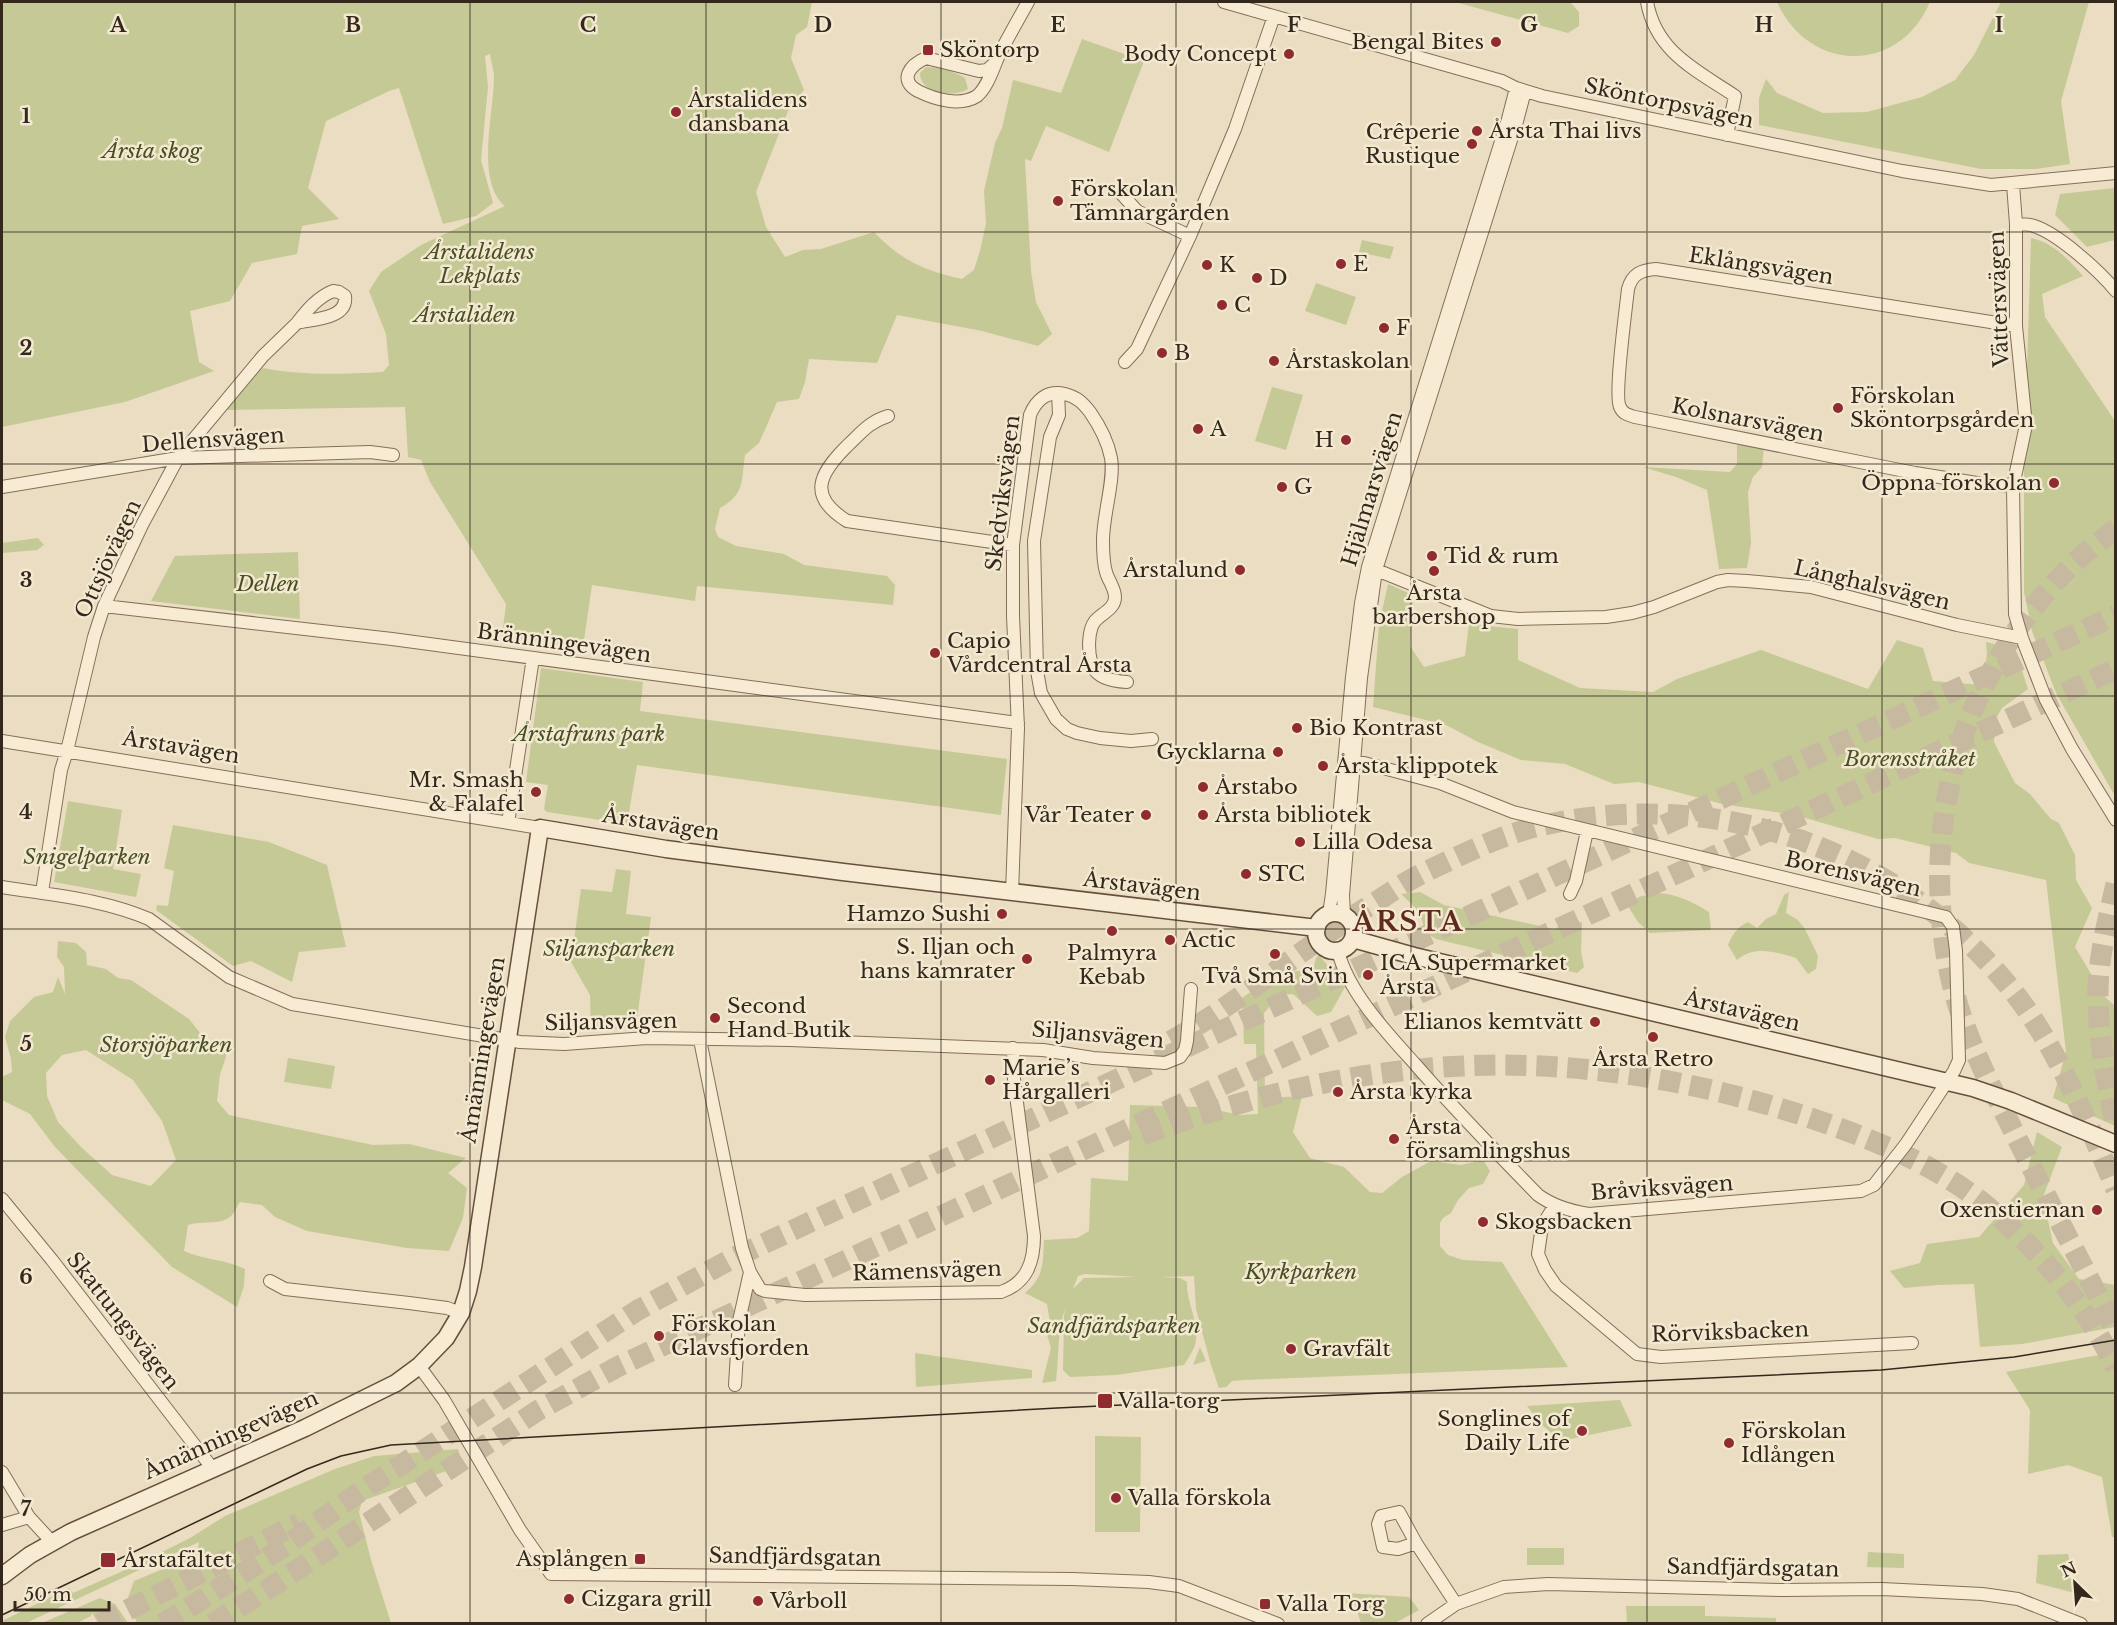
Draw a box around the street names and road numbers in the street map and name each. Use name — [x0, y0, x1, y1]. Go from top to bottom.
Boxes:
street label: Sköntorpsvägen — [1582, 72, 1756, 134]
street label: Vättersvägen — [1984, 230, 2014, 369]
street label: Eklångsvägen — [1687, 242, 1835, 290]
street label: Kolsnarsvägen — [1670, 392, 1826, 448]
street label: Hjälmarsvägen — [1336, 408, 1408, 570]
street label: Skedviksvägen — [981, 413, 1025, 573]
street label: Dellensvägen — [141, 422, 285, 458]
street label: Ottsjövägen — [69, 495, 147, 623]
street label: Långhalsvägen — [1791, 554, 1953, 616]
street label: Bränningevägen — [475, 618, 653, 668]
street label: Årstavägen — [120, 725, 241, 769]
street label: Årstavägen — [600, 802, 721, 846]
street label: Borensvägen — [1783, 846, 1923, 902]
street label: Årstavägen — [1081, 866, 1202, 906]
street label: Åmänningevägen — [455, 955, 511, 1146]
street label: Årstavägen — [1681, 985, 1802, 1037]
street label: Siljansvägen — [545, 1008, 677, 1036]
street label: Siljansvägen — [1031, 1016, 1165, 1054]
street label: Bråviksvägen — [1590, 1170, 1734, 1206]
street label: Skattungsvägen — [61, 1247, 185, 1395]
street label: Rämensvägen — [852, 1255, 1002, 1287]
street label: Rörviksbacken — [1651, 1316, 1809, 1348]
street label: Åmänningevägen — [139, 1385, 322, 1486]
street label: Sandfjärdsgatan — [708, 1542, 882, 1572]
street label: Sandfjärdsgatan — [1666, 1553, 1840, 1583]

